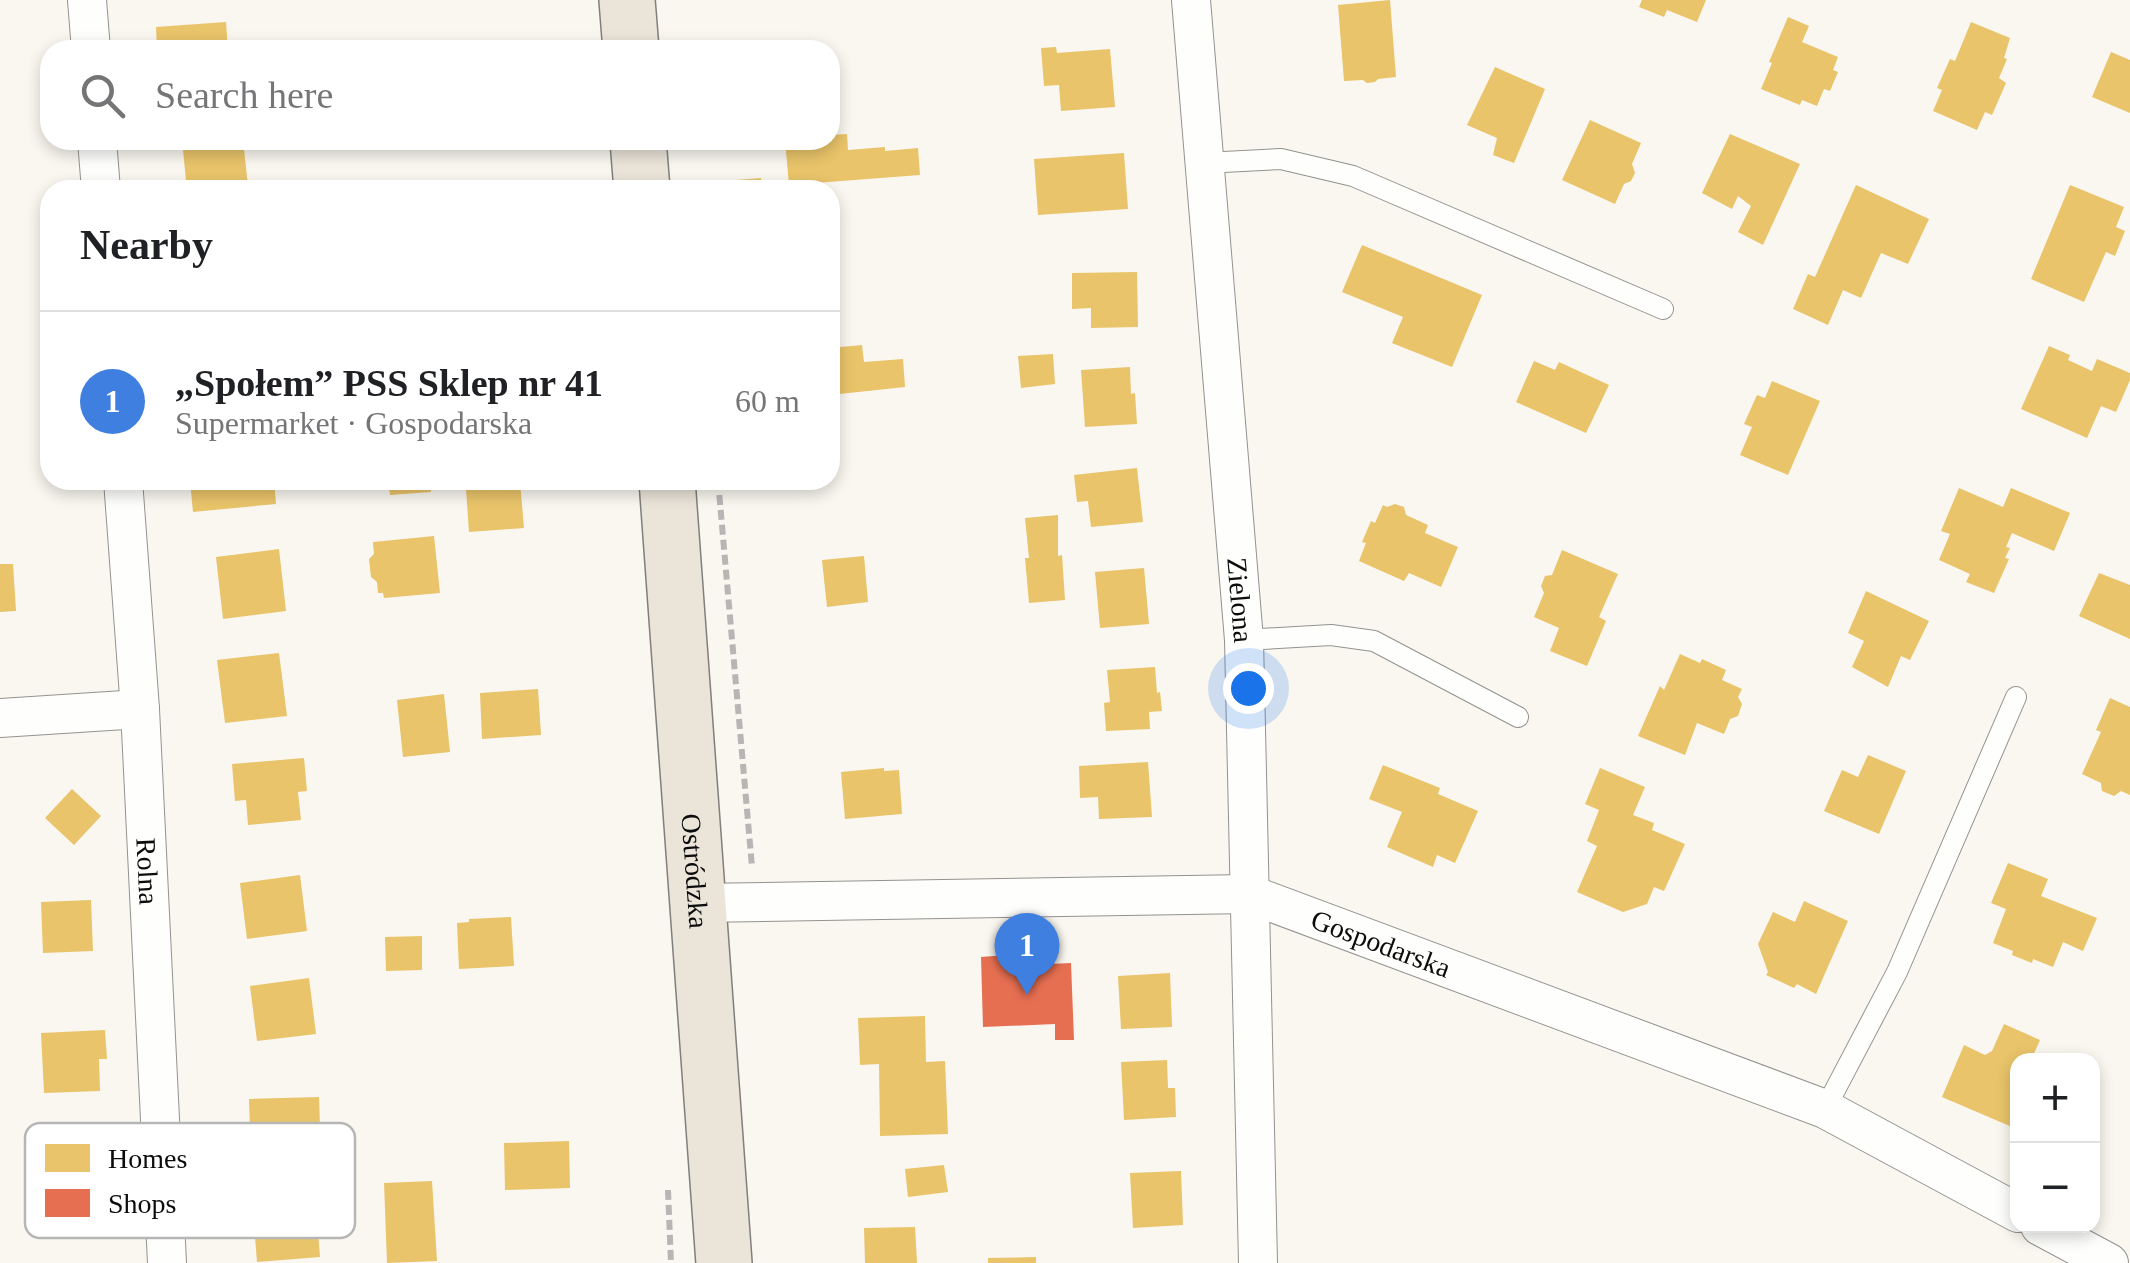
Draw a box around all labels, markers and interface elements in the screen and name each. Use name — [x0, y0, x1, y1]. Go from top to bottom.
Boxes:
search box — [40, 40, 840, 150]
icon: search — [75, 68, 130, 123]
text: Search here — [155, 74, 333, 116]
text: Nearby — [80, 222, 213, 268]
text: „Społem” PSS Sklep nr 41 — [175, 362, 603, 404]
text: 1 — [105, 383, 121, 419]
text: 60 m — [735, 383, 800, 419]
text: Supermarket · Gospodarska — [175, 405, 532, 441]
street label: Zielona — [1222, 556, 1260, 644]
your location — [1223, 663, 1274, 714]
street label: Ostródzka — [676, 812, 715, 930]
street label: Rolna — [131, 837, 165, 906]
street label: Gospodarska — [1307, 903, 1455, 984]
pin: 1 — [994, 912, 1060, 995]
map controls — [2010, 1053, 2100, 1233]
button: + — [2010, 1053, 2100, 1143]
legend — [25, 1123, 355, 1238]
text: Homes — [108, 1143, 187, 1174]
button: − — [2010, 1143, 2100, 1233]
text: Shops — [108, 1188, 176, 1219]

